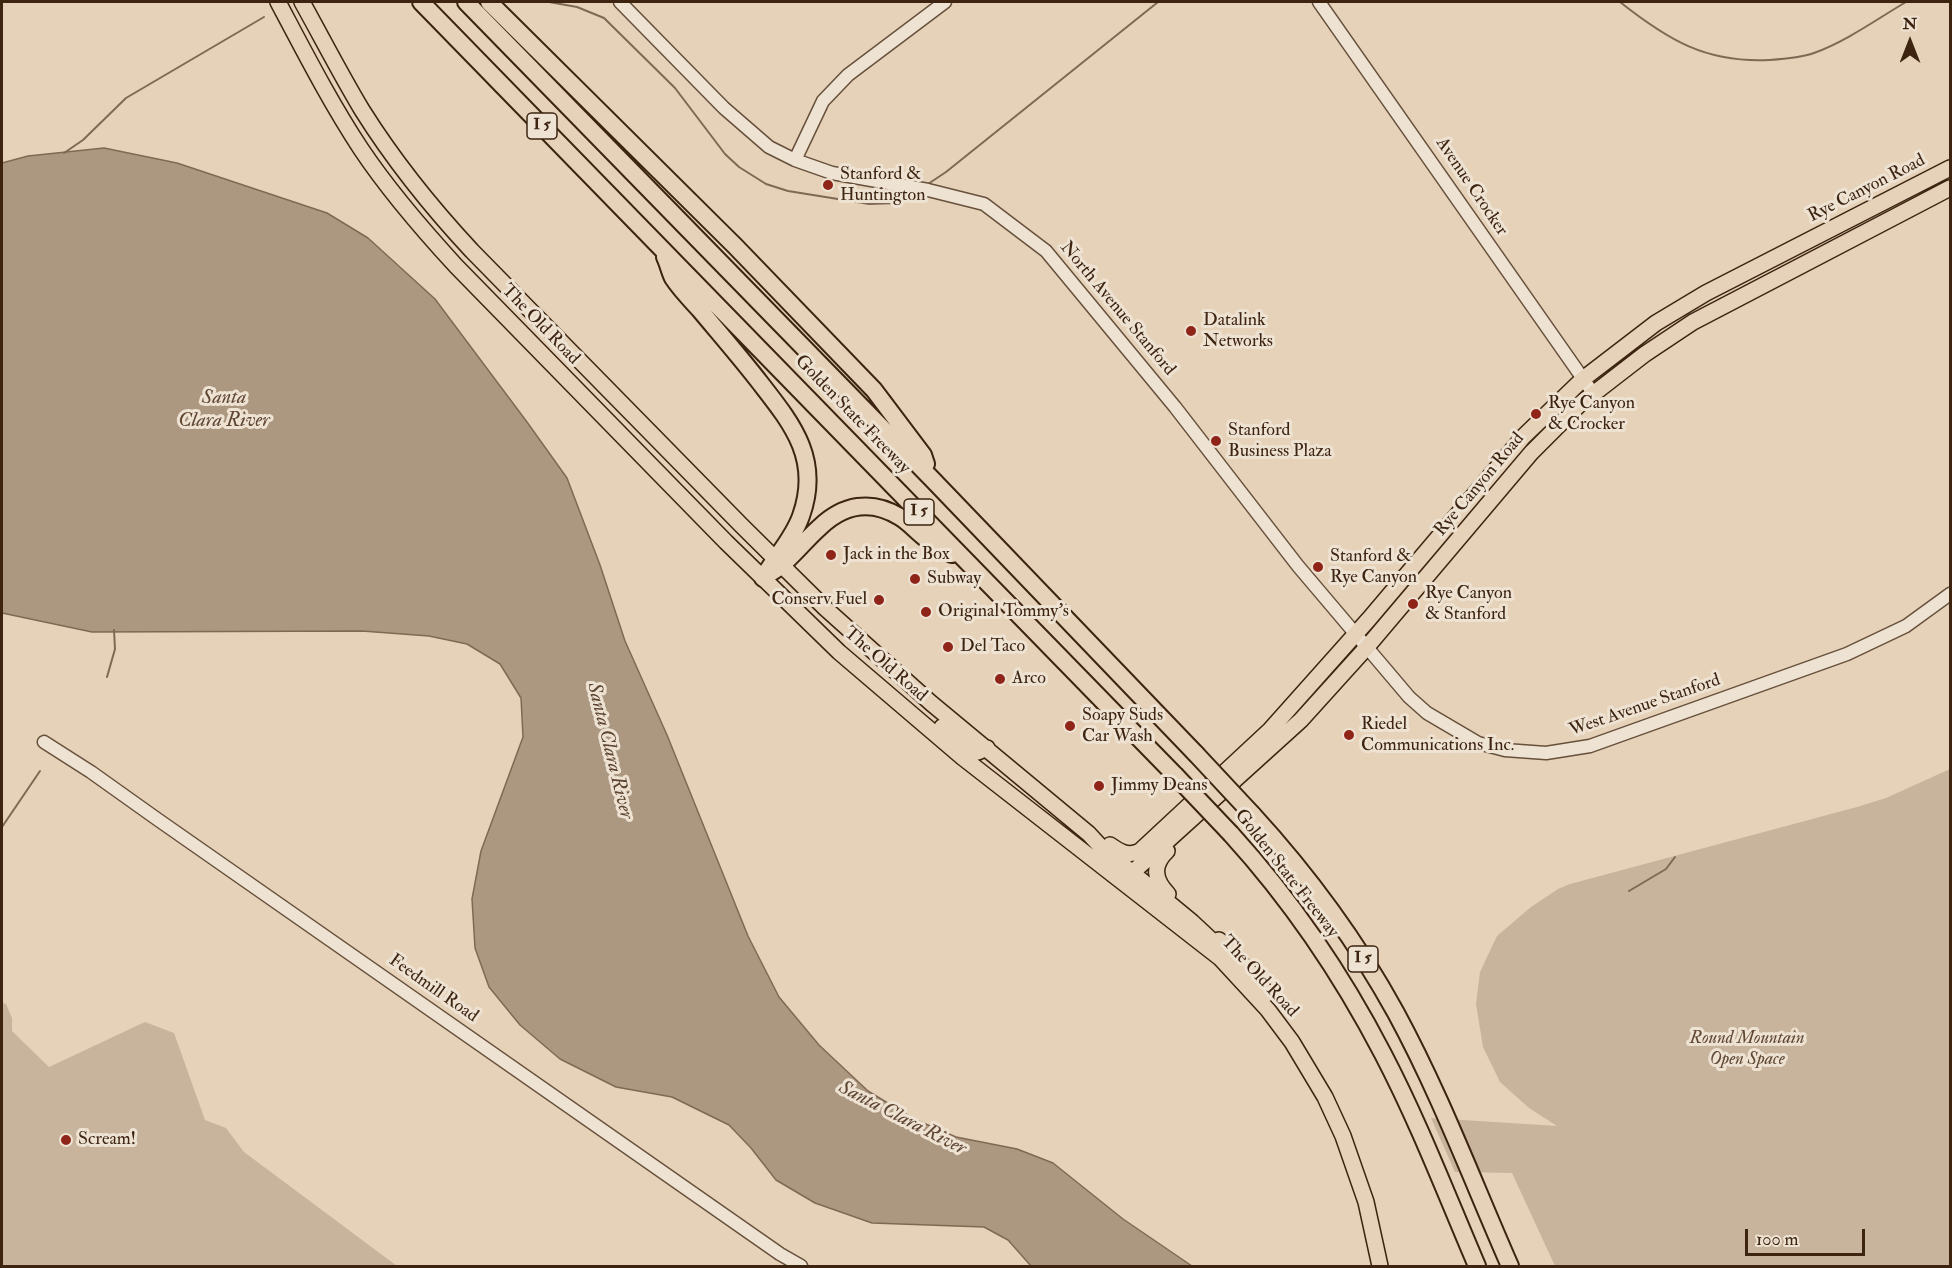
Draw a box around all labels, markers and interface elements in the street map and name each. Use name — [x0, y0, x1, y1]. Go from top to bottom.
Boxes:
north arrow — [1880, 12, 1940, 72]
text: N — [1903, 14, 1917, 34]
road number: I 5 — [527, 113, 557, 139]
street label: Avenue Crocker — [1430, 134, 1512, 240]
street label: Rye Canyon Road — [1805, 150, 1929, 228]
place label: Stanford & Huntington — [840, 164, 926, 207]
marker: Stanford & Huntington — [821, 178, 835, 192]
street label: North Avenue Stanford — [1055, 238, 1179, 380]
street label: The Old Road — [496, 280, 584, 370]
place label: Datalink Networks — [1203, 310, 1273, 352]
marker: Datalink Networks — [1184, 324, 1198, 338]
street label: Golden State Freeway — [790, 351, 914, 479]
water label: Santa Clara River — [178, 387, 270, 434]
place label: Rye Canyon & Crocker — [1548, 393, 1635, 436]
marker: Rye Canyon & Crocker — [1529, 407, 1543, 421]
place label: Stanford Business Plaza — [1228, 420, 1332, 462]
street label: Rye Canyon Road — [1430, 429, 1530, 541]
marker: Stanford Business Plaza — [1209, 434, 1223, 448]
road number: I 5 — [904, 499, 934, 525]
place label: Jack in the Box — [843, 544, 950, 566]
place label: Stanford & Rye Canyon — [1330, 546, 1417, 588]
marker: Jack in the Box — [824, 548, 838, 562]
marker: Stanford & Rye Canyon — [1311, 560, 1325, 574]
place label: Subway — [927, 568, 981, 590]
marker: Subway — [908, 572, 922, 586]
place label: Rye Canyon & Stanford — [1425, 583, 1512, 626]
place label: Conserv Fuel — [771, 589, 867, 611]
marker: Conserv Fuel — [872, 593, 886, 607]
marker: Rye Canyon & Stanford — [1406, 597, 1420, 611]
place label: Original Tommy's — [938, 601, 1069, 623]
marker: Original Tommy's — [919, 605, 933, 619]
street label: The Old Road — [839, 623, 931, 707]
place label: Del Taco — [960, 636, 1025, 658]
marker: Del Taco — [941, 640, 955, 654]
place label: Arco — [1012, 668, 1046, 690]
street label: West Avenue Stanford — [1567, 670, 1723, 742]
marker: Arco — [993, 672, 1007, 686]
water label: Santa Clara River — [580, 680, 638, 822]
place label: Soapy Suds Car Wash — [1082, 705, 1163, 748]
place label: Riedel Communications Inc. — [1361, 714, 1514, 756]
marker: Soapy Suds Car Wash — [1063, 719, 1077, 733]
marker: Riedel Communications Inc. — [1342, 728, 1356, 742]
place label: Jimmy Deans — [1111, 775, 1207, 797]
marker: Jimmy Deans — [1092, 779, 1106, 793]
street label: Golden State Freeway — [1229, 806, 1343, 942]
street label: The Old Road — [1216, 932, 1302, 1022]
road number: I 5 — [1348, 946, 1378, 972]
street label: Feedmill Road — [384, 950, 482, 1028]
park label: Round Mountain Open Space — [1689, 1028, 1805, 1070]
water label: Santa Clara River — [834, 1077, 970, 1161]
place label: Scream! — [78, 1129, 136, 1151]
marker: Scream! — [59, 1133, 73, 1147]
scale bar — [1748, 1217, 1868, 1255]
text: 100 m — [1756, 1228, 1799, 1251]

